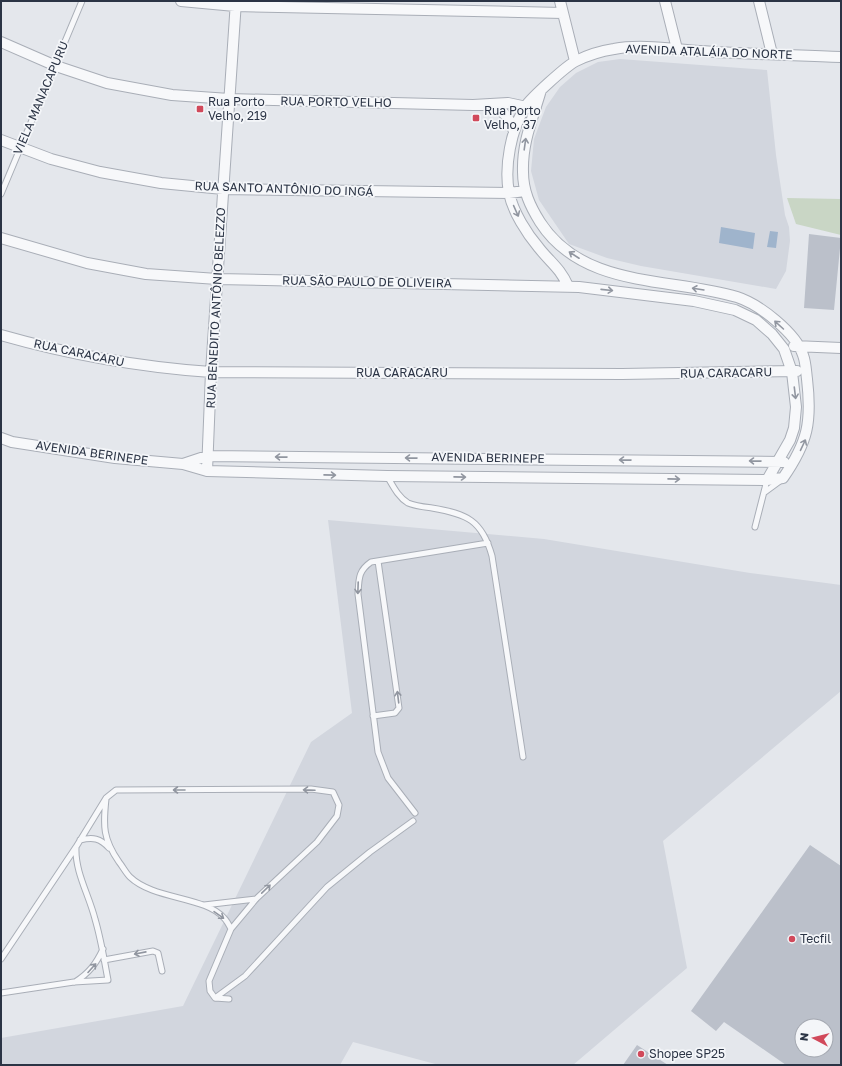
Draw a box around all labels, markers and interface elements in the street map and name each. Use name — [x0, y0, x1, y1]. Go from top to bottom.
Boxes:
street label: VIELA MANACAPURU — [10, 39, 71, 157]
street label: AVENIDA ATALÁIA DO NORTE — [625, 41, 793, 62]
street label: RUA PORTO VELHO — [280, 93, 392, 110]
place label: Rua Porto Velho, 219 — [208, 94, 267, 123]
place label: Rua Porto Velho, 37 — [484, 103, 541, 132]
marker: Rua Porto Velho, 219 — [195, 104, 205, 114]
marker: Rua Porto Velho, 37 — [471, 113, 481, 123]
one-way arrow — [521, 138, 529, 151]
street label: RUA SANTO ANTÔNIO DO INGÁ — [194, 178, 374, 199]
one-way arrow — [513, 204, 520, 216]
street label: RUA BENEDITO ANTÔNIO BELEZZO — [203, 207, 228, 409]
one-way arrow — [569, 251, 580, 259]
street label: RUA SÃO PAULO DE OLIVEIRA — [282, 273, 452, 290]
one-way arrow — [692, 285, 705, 293]
one-way arrow — [600, 286, 613, 293]
one-way arrow — [774, 320, 784, 329]
street label: RUA CARACARU — [32, 336, 126, 369]
street label: RUA CARACARU — [680, 364, 772, 381]
street label: RUA CARACARU — [356, 365, 448, 380]
one-way arrow — [791, 386, 799, 399]
street label: AVENIDA BERINEPE — [35, 437, 149, 468]
one-way arrow — [800, 439, 807, 451]
street label: AVENIDA BERINEPE — [431, 449, 545, 466]
one-way arrow — [275, 453, 288, 460]
one-way arrow — [405, 454, 418, 462]
one-way arrow — [619, 456, 632, 464]
one-way arrow — [749, 457, 762, 465]
one-way arrow — [323, 471, 336, 478]
one-way arrow — [453, 473, 466, 481]
one-way arrow — [667, 476, 680, 483]
one-way arrow — [354, 581, 362, 594]
one-way arrow — [394, 691, 402, 704]
one-way arrow — [173, 786, 186, 794]
one-way arrow — [303, 786, 316, 793]
one-way arrow — [261, 884, 271, 894]
one-way arrow — [213, 911, 224, 919]
place label: Tecfil — [800, 931, 831, 946]
marker: Tecfil — [787, 934, 797, 944]
one-way arrow — [134, 949, 147, 957]
one-way arrow — [87, 963, 96, 973]
north arrow — [794, 1018, 834, 1058]
text: N — [797, 1032, 811, 1042]
place label: Shopee SP25 — [649, 1046, 725, 1061]
marker: Shopee SP25 — [636, 1049, 646, 1059]

